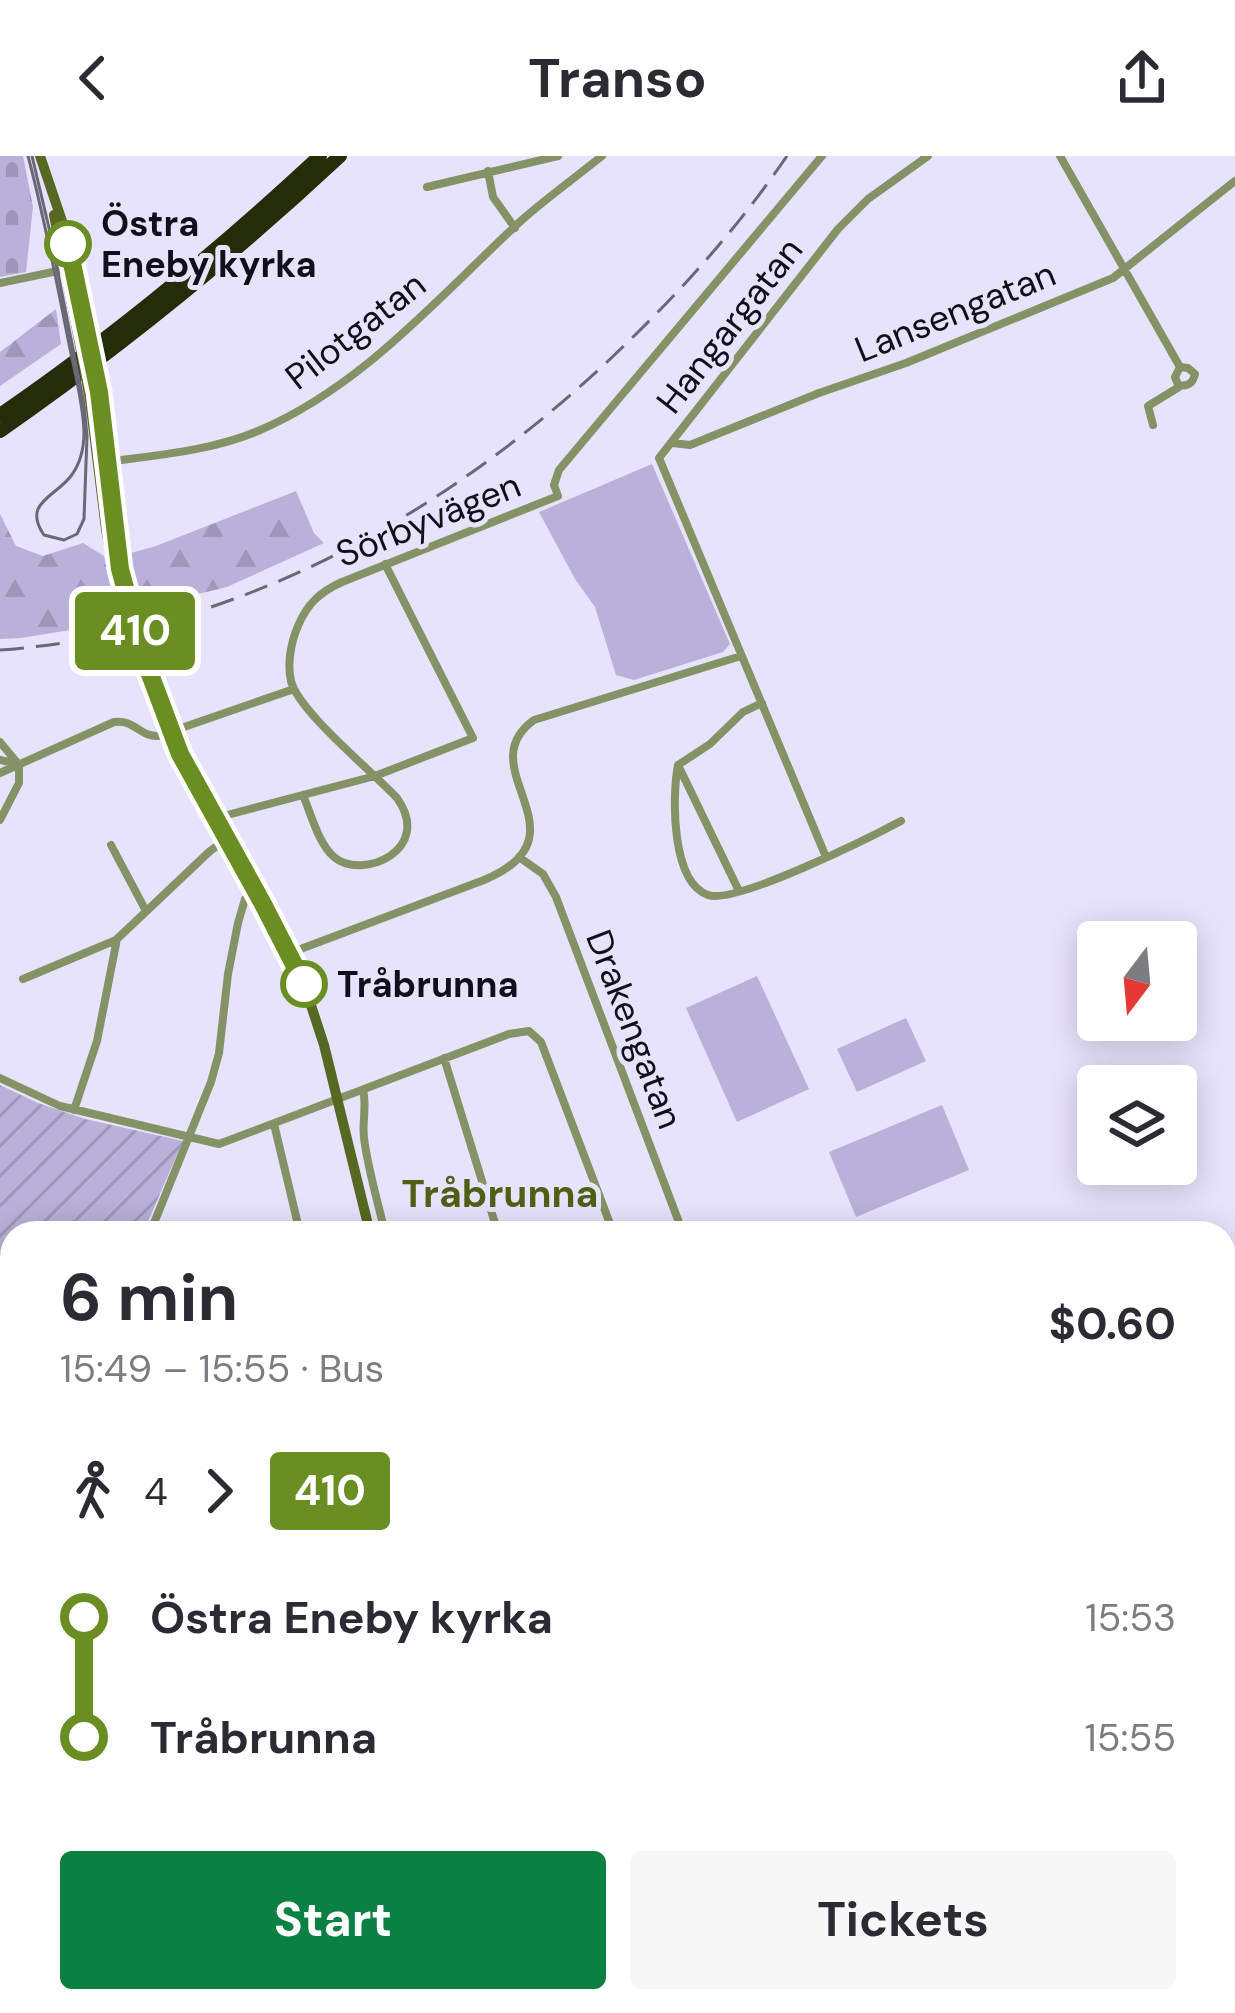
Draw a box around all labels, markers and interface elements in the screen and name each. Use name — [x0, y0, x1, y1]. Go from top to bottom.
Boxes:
text: Transo — [528, 43, 707, 114]
icon: back — [60, 45, 126, 111]
icon: share — [1109, 45, 1175, 111]
place label: Östra Eneby kyrka — [101, 200, 317, 288]
marker: Östra Eneby kyrka — [46, 222, 90, 266]
street label: Hangargatan — [646, 228, 813, 423]
street label: Lansengatan — [848, 250, 1062, 373]
street label: Pilotgatan — [276, 261, 435, 400]
street label: Sörbyvägen — [329, 461, 527, 578]
line badge: 410 — [66, 592, 204, 670]
text: 410 — [99, 603, 171, 658]
north arrow — [1077, 921, 1197, 1041]
map controls — [1077, 921, 1197, 1185]
street label: Drakengatan — [575, 923, 694, 1135]
place label: Tråbrunna — [337, 961, 519, 1008]
marker: Tråbrunna — [282, 962, 326, 1006]
button: layers — [1077, 1065, 1197, 1185]
district label: Tråbrunna — [402, 1168, 598, 1219]
text: 6 min — [60, 1255, 238, 1340]
text: $0.60 — [1049, 1294, 1176, 1353]
text: 15:49 – 15:55 · Bus — [60, 1343, 384, 1394]
icon: walk — [60, 1458, 126, 1524]
icon: forward — [186, 1458, 252, 1524]
text: 410 — [294, 1463, 366, 1518]
text: 4 — [144, 1466, 168, 1517]
text: Östra Eneby kyrka — [150, 1588, 553, 1647]
text: 15:53 — [1085, 1592, 1176, 1643]
text: Tråbrunna — [150, 1708, 377, 1767]
text: 15:55 — [1085, 1712, 1176, 1763]
button: Start — [60, 1851, 606, 1989]
button: Tickets — [630, 1851, 1176, 1989]

